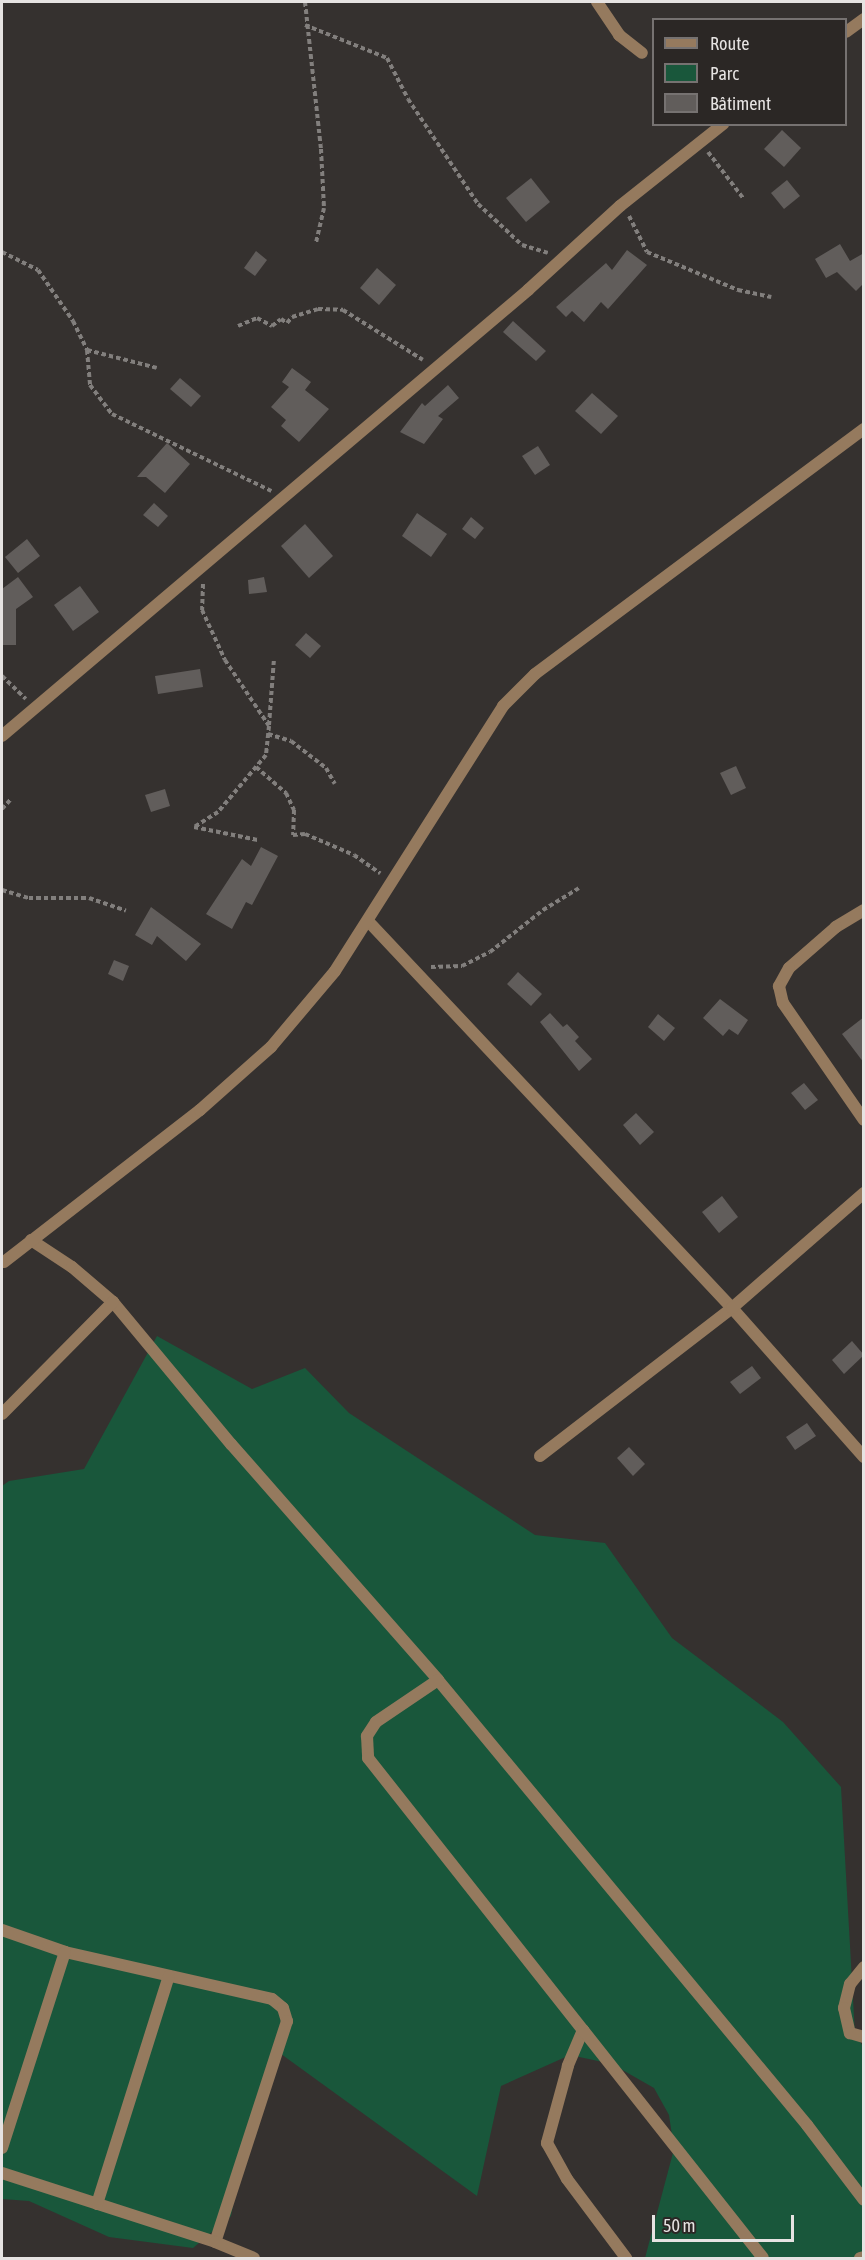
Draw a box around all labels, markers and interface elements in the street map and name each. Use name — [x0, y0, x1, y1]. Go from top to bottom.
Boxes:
legend — [652, 18, 847, 126]
text: Route — [710, 33, 749, 54]
text: Parc — [710, 63, 739, 84]
text: Bâtiment — [710, 93, 771, 114]
scale bar — [655, 2203, 798, 2241]
text: 50 m — [663, 2215, 695, 2236]

